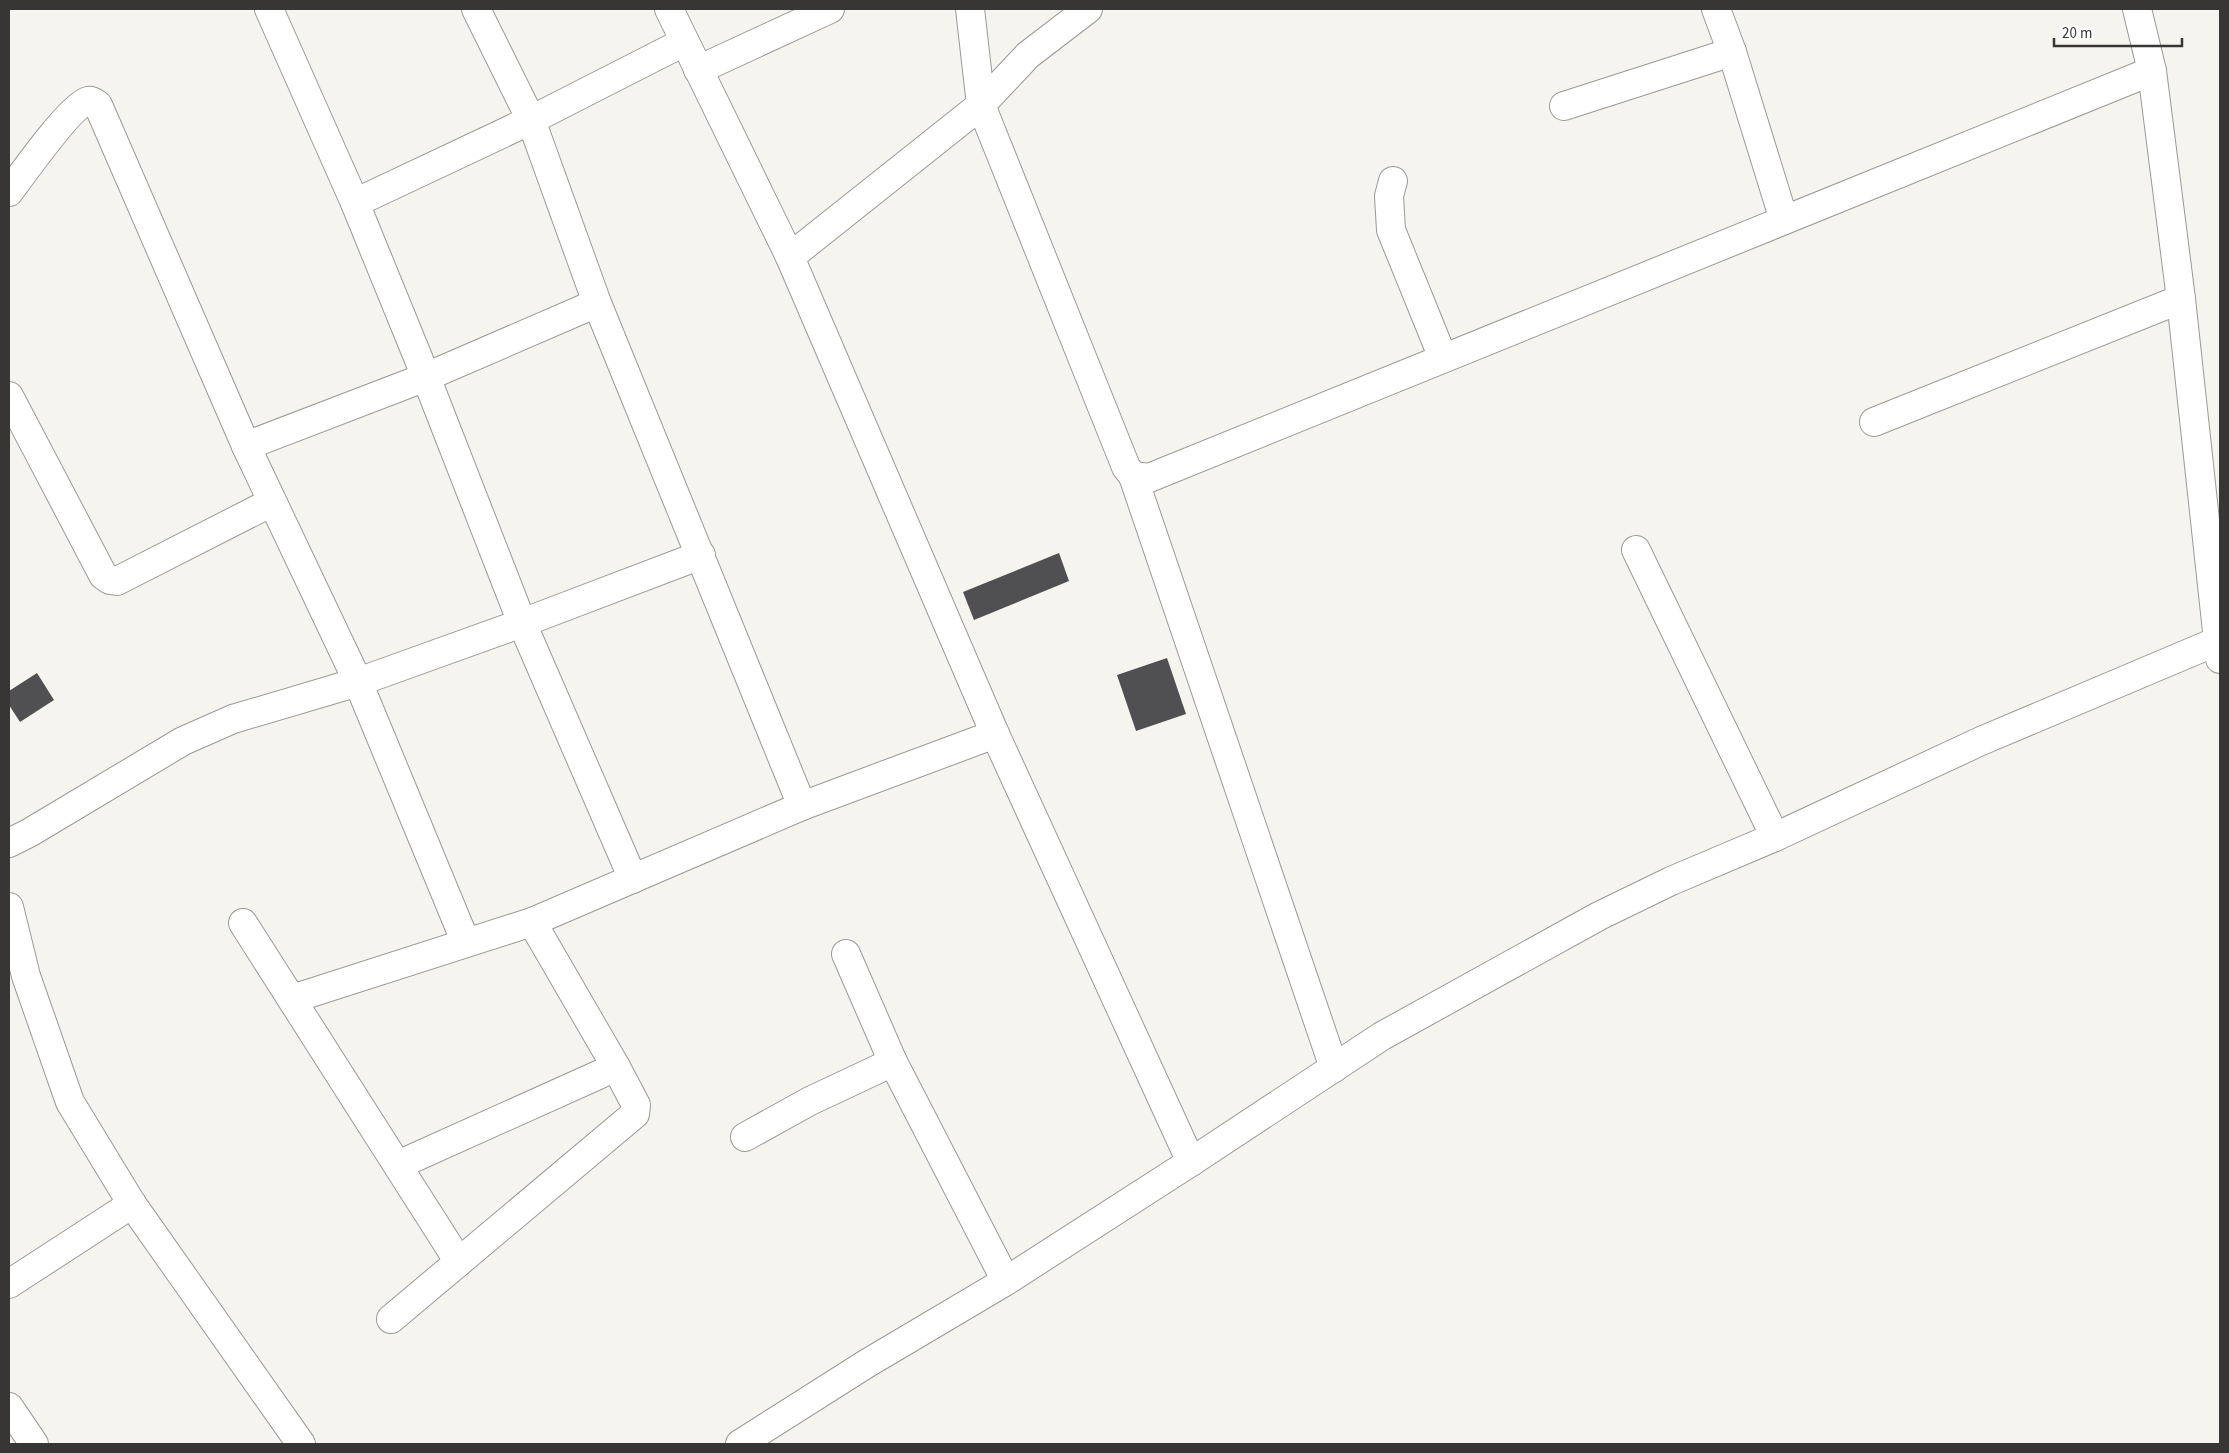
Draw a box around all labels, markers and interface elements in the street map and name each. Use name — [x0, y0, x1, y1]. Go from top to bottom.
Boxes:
scale bar — [2054, 15, 2182, 47]
text: 20 m — [2062, 23, 2092, 44]

